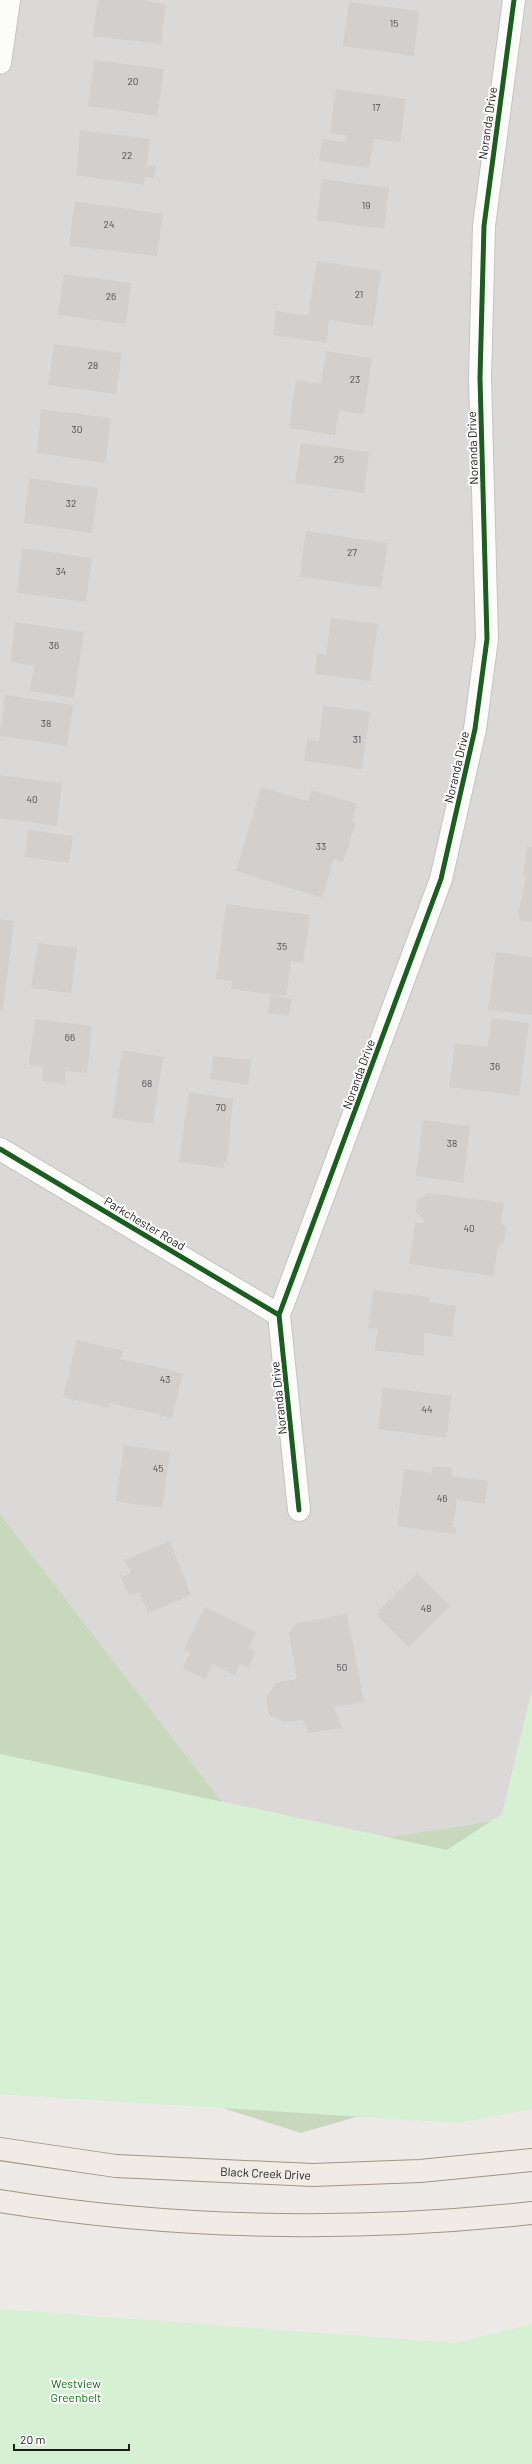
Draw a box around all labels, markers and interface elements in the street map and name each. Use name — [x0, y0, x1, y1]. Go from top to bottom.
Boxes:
house number: 15 — [390, 17, 398, 29]
house number: 20 — [127, 75, 139, 87]
street label: Noranda Drive — [475, 86, 499, 160]
house number: 17 — [372, 101, 380, 113]
house number: 22 — [122, 149, 132, 161]
house number: 19 — [362, 199, 370, 211]
house number: 24 — [104, 218, 114, 230]
house number: 21 — [355, 288, 363, 300]
house number: 26 — [106, 290, 116, 302]
house number: 28 — [88, 359, 98, 371]
house number: 23 — [350, 373, 360, 385]
street label: Noranda Drive — [464, 411, 480, 485]
house number: 30 — [72, 423, 82, 435]
house number: 25 — [334, 453, 344, 465]
house number: 32 — [66, 497, 76, 509]
house number: 27 — [347, 546, 357, 558]
house number: 34 — [56, 565, 66, 577]
house number: 36 — [49, 639, 59, 651]
house number: 38 — [41, 717, 51, 729]
street label: Noranda Drive — [441, 730, 471, 804]
house number: 31 — [353, 733, 361, 745]
house number: 40 — [26, 793, 38, 805]
house number: 33 — [316, 840, 326, 852]
house number: 35 — [277, 940, 287, 952]
house number: 66 — [65, 1031, 75, 1043]
street label: Noranda Drive — [339, 1037, 377, 1111]
house number: 36 — [490, 1060, 500, 1072]
house number: 68 — [142, 1077, 152, 1089]
house number: 70 — [216, 1101, 226, 1113]
house number: 38 — [447, 1137, 457, 1149]
street label: Parkchester Road — [102, 1193, 188, 1253]
house number: 40 — [463, 1222, 475, 1234]
street label: Noranda Drive — [267, 1361, 289, 1435]
house number: 43 — [160, 1373, 170, 1385]
house number: 44 — [421, 1403, 433, 1415]
house number: 45 — [153, 1462, 163, 1474]
house number: 46 — [437, 1492, 447, 1504]
house number: 48 — [421, 1602, 431, 1614]
house number: 50 — [337, 1661, 347, 1673]
street label: Black Creek Drive — [220, 2164, 311, 2182]
park label: Westview Greenbelt — [51, 2376, 101, 2404]
scale bar — [14, 2426, 129, 2452]
text: 20 m — [20, 2432, 46, 2446]

